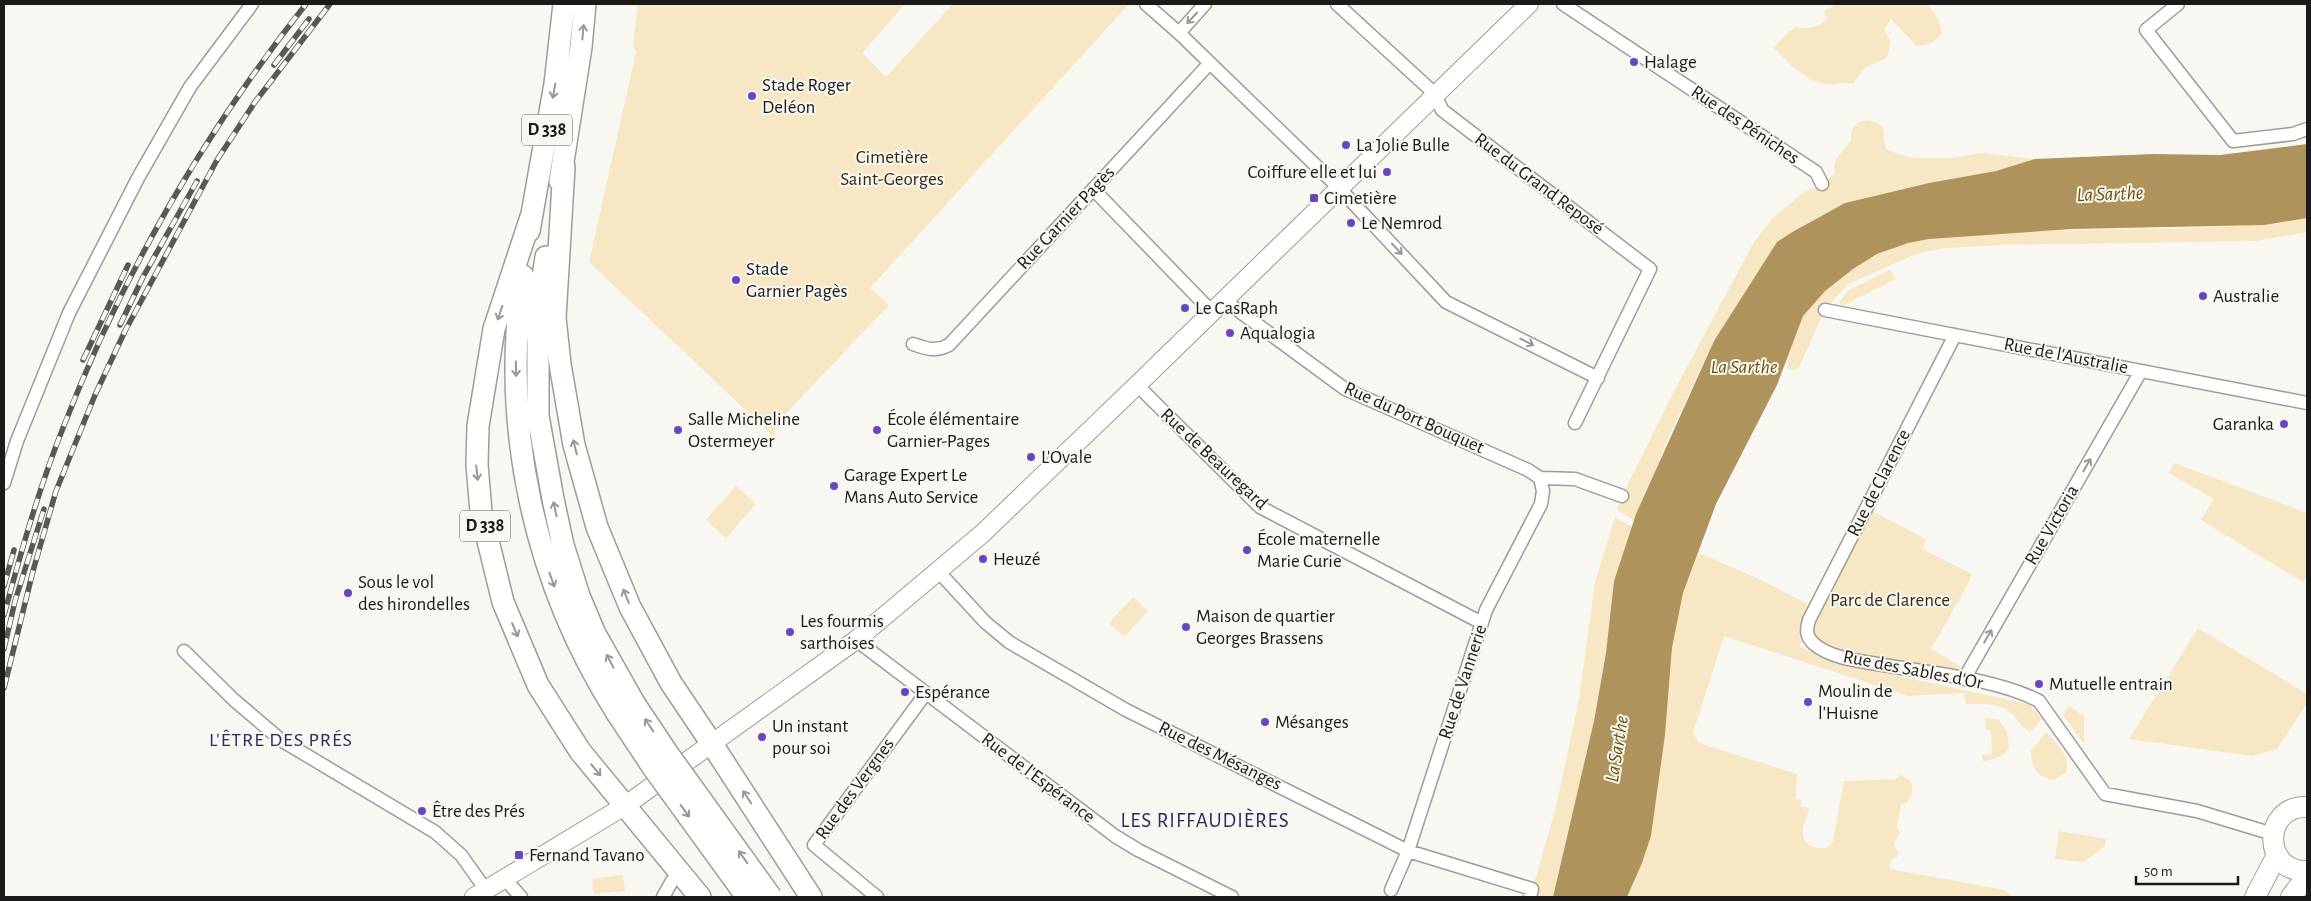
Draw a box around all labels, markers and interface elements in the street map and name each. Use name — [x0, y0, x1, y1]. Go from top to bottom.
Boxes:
one-way arrow — [1186, 11, 1198, 24]
one-way arrow — [578, 24, 588, 40]
place label: Halage — [1644, 53, 1697, 72]
marker: Halage — [1628, 56, 1640, 68]
place label: Stade Roger Deléon — [762, 76, 851, 117]
street label: Rue des Péniches — [1688, 82, 1802, 168]
one-way arrow — [548, 83, 558, 99]
marker: Stade Roger Deléon — [746, 90, 758, 102]
road number: D 338 — [522, 114, 572, 146]
street label: Rue du Grand Reposé — [1471, 129, 1607, 239]
place label: La Jolie Bulle — [1356, 136, 1450, 155]
marker: La Jolie Bulle — [1340, 139, 1352, 151]
park label: Cimetière Saint-Georges — [840, 148, 944, 189]
street label: Rue Garnier Pagès — [1014, 163, 1118, 273]
place label: Coiffure elle et lui — [1248, 163, 1377, 182]
marker: Coiffure elle et lui — [1381, 166, 1393, 178]
water label: La Sarthe — [2076, 183, 2144, 205]
place label: Cimetière — [1324, 189, 1397, 208]
marker: Cimetière — [1308, 192, 1320, 204]
place label: Le Nemrod — [1361, 214, 1442, 233]
marker: Le Nemrod — [1345, 217, 1357, 229]
one-way arrow — [1391, 243, 1403, 255]
place label: Stade Garnier Pagès — [746, 260, 848, 301]
marker: Stade Garnier Pagès — [730, 274, 742, 286]
place label: Australie — [2213, 287, 2279, 306]
marker: Australie — [2197, 290, 2209, 302]
place label: Le CasRaph — [1195, 299, 1278, 318]
marker: Le CasRaph — [1179, 302, 1191, 314]
one-way arrow — [494, 305, 504, 321]
place label: Aqualogia — [1240, 324, 1316, 343]
marker: Aqualogia — [1224, 327, 1236, 339]
street label: Rue de l'Australie — [2002, 335, 2130, 377]
one-way arrow — [1519, 337, 1534, 347]
water label: La Sarthe — [1711, 357, 1778, 377]
one-way arrow — [511, 361, 520, 377]
street label: Rue du Port Bouquet — [1341, 379, 1487, 457]
street label: Rue de Beauregard — [1157, 405, 1271, 513]
place label: École élémentaire Garnier-Pages — [887, 408, 1019, 451]
place label: Salle Micheline Ostermeyer — [688, 410, 800, 451]
place label: Garanka — [2213, 415, 2274, 434]
marker: Garanka — [2278, 418, 2290, 430]
marker: Salle Micheline Ostermeyer — [672, 424, 684, 436]
marker: École élémentaire Garnier-Pages — [871, 424, 883, 436]
street label: Rue de Clarence — [1844, 426, 1914, 540]
one-way arrow — [570, 440, 580, 456]
place label: L'Ovale — [1041, 448, 1092, 467]
marker: L'Ovale — [1025, 451, 1037, 463]
one-way arrow — [2082, 459, 2092, 473]
one-way arrow — [473, 465, 482, 481]
place label: Garage Expert Le Mans Auto Service — [844, 466, 978, 507]
marker: Garage Expert Le Mans Auto Service — [828, 480, 840, 492]
street label: Rue Victoria — [2022, 482, 2083, 568]
one-way arrow — [550, 501, 560, 517]
road number: D 338 — [460, 511, 510, 542]
place label: École maternelle Marie Curie — [1257, 528, 1380, 571]
marker: École maternelle Marie Curie — [1241, 544, 1253, 556]
place label: Heuzé — [993, 550, 1040, 569]
marker: Heuzé — [977, 553, 989, 565]
one-way arrow — [548, 572, 557, 588]
place label: Sous le vol des hirondelles — [358, 573, 470, 614]
marker: Sous le vol des hirondelles — [342, 587, 354, 599]
one-way arrow — [620, 589, 629, 604]
park label: Parc de Clarence — [1830, 591, 1950, 610]
place label: Maison de quartier Georges Brassens — [1196, 607, 1335, 648]
place label: Les fourmis sarthoises — [800, 612, 884, 653]
marker: Maison de quartier Georges Brassens — [1180, 621, 1192, 633]
one-way arrow — [511, 622, 521, 637]
street label: Rue de Vannerie — [1436, 622, 1490, 742]
marker: Les fourmis sarthoises — [784, 626, 796, 638]
one-way arrow — [1983, 629, 1993, 644]
street label: Rue des Sables d'Or — [1841, 647, 1985, 693]
one-way arrow — [604, 654, 614, 669]
place label: Mutuelle entrain — [2049, 675, 2173, 694]
marker: Mutuelle entrain — [2033, 678, 2045, 690]
place label: Moulin de l'Huisne — [1818, 682, 1892, 723]
place label: Espérance — [915, 683, 990, 702]
marker: Espérance — [899, 686, 911, 698]
marker: Moulin de l'Huisne — [1802, 696, 1814, 708]
place label: Mésanges — [1275, 713, 1349, 732]
water label: La Sarthe — [1602, 714, 1632, 784]
marker: Mésanges — [1259, 716, 1271, 728]
place label: Un instant pour soi — [772, 717, 848, 758]
one-way arrow — [644, 718, 654, 732]
street label: Rue des Mésanges — [1155, 718, 1285, 794]
district label: L'ÊTRE DES PRÉS — [209, 729, 353, 750]
street label: Rue de l'Espérance — [978, 729, 1098, 827]
marker: Un instant pour soi — [756, 731, 768, 743]
street label: Rue des Vergnes — [812, 735, 898, 843]
one-way arrow — [591, 763, 602, 776]
one-way arrow — [741, 791, 751, 805]
place label: Être des Prés — [432, 800, 525, 821]
one-way arrow — [680, 804, 690, 818]
marker: Être des Prés — [416, 805, 428, 817]
district label: LES RIFFAUDIÈRES — [1120, 808, 1290, 831]
place label: Fernand Tavano — [529, 846, 645, 865]
marker: Fernand Tavano — [513, 849, 525, 861]
one-way arrow — [738, 851, 748, 865]
scale bar — [2136, 854, 2238, 886]
text: 50 m — [2144, 864, 2173, 879]

